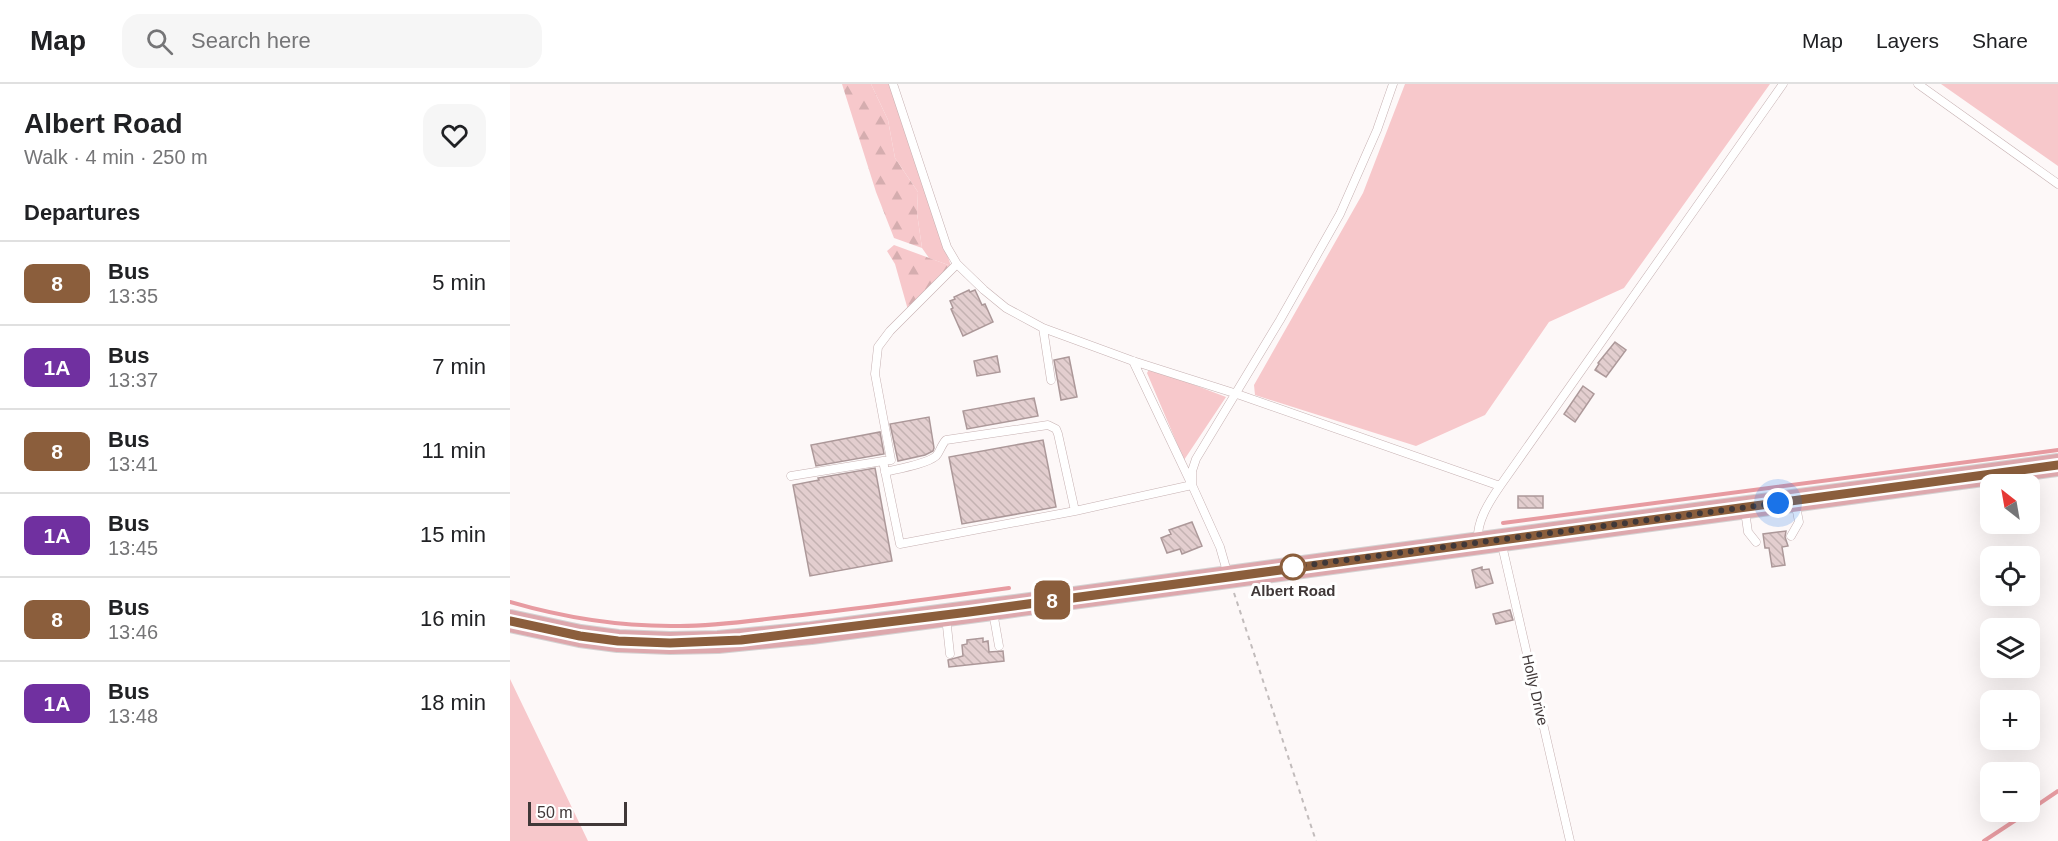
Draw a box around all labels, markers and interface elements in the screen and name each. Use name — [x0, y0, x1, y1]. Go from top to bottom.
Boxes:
search box — [122, 14, 542, 68]
text: Map — [30, 25, 86, 56]
icon: search — [143, 25, 176, 58]
text: Search here — [191, 28, 311, 53]
text: Map — [1802, 29, 1843, 52]
text: Layers — [1876, 29, 1939, 52]
text: Share — [1972, 29, 2028, 52]
button: heart — [423, 104, 486, 167]
text: Albert Road — [24, 108, 183, 139]
text: Walk · 4 min · 250 m — [24, 146, 208, 168]
text: Departures — [24, 200, 140, 225]
text: Bus — [108, 259, 150, 284]
text: 5 min — [432, 270, 486, 295]
text: 8 — [51, 272, 63, 295]
text: 13:35 — [108, 285, 158, 307]
text: Bus — [108, 343, 150, 368]
text: 7 min — [432, 354, 486, 379]
text: 1A — [44, 356, 70, 379]
text: 13:37 — [108, 369, 158, 391]
text: Bus — [108, 427, 150, 452]
text: 11 min — [422, 438, 486, 463]
text: 8 — [51, 440, 63, 463]
text: 13:41 — [108, 453, 158, 475]
north arrow — [1980, 474, 2040, 534]
map controls — [1980, 474, 2040, 822]
your location — [1763, 488, 1793, 518]
text: Bus — [108, 511, 150, 536]
text: 15 min — [420, 522, 486, 547]
text: 1A — [44, 524, 70, 547]
text: 13:45 — [108, 537, 158, 559]
button: locate — [1980, 546, 2040, 606]
marker: Albert Road — [1280, 554, 1306, 580]
line badge: 8 — [1032, 580, 1072, 620]
place label: Albert Road — [1250, 582, 1336, 599]
text: 8 — [1046, 589, 1058, 612]
text: Bus — [108, 595, 150, 620]
text: 16 min — [420, 606, 486, 631]
text: 8 — [51, 608, 63, 631]
button: layers — [1980, 618, 2040, 678]
text: 13:46 — [108, 621, 158, 643]
street label: Holly Drive — [1519, 653, 1552, 727]
text: Bus — [108, 679, 150, 704]
text: 18 min — [420, 690, 486, 715]
button: + — [1980, 690, 2040, 750]
text: 1A — [44, 692, 70, 715]
text: 13:48 — [108, 705, 158, 727]
button: − — [1980, 762, 2040, 822]
scale bar — [528, 799, 627, 826]
text: 50 m — [537, 804, 573, 821]

